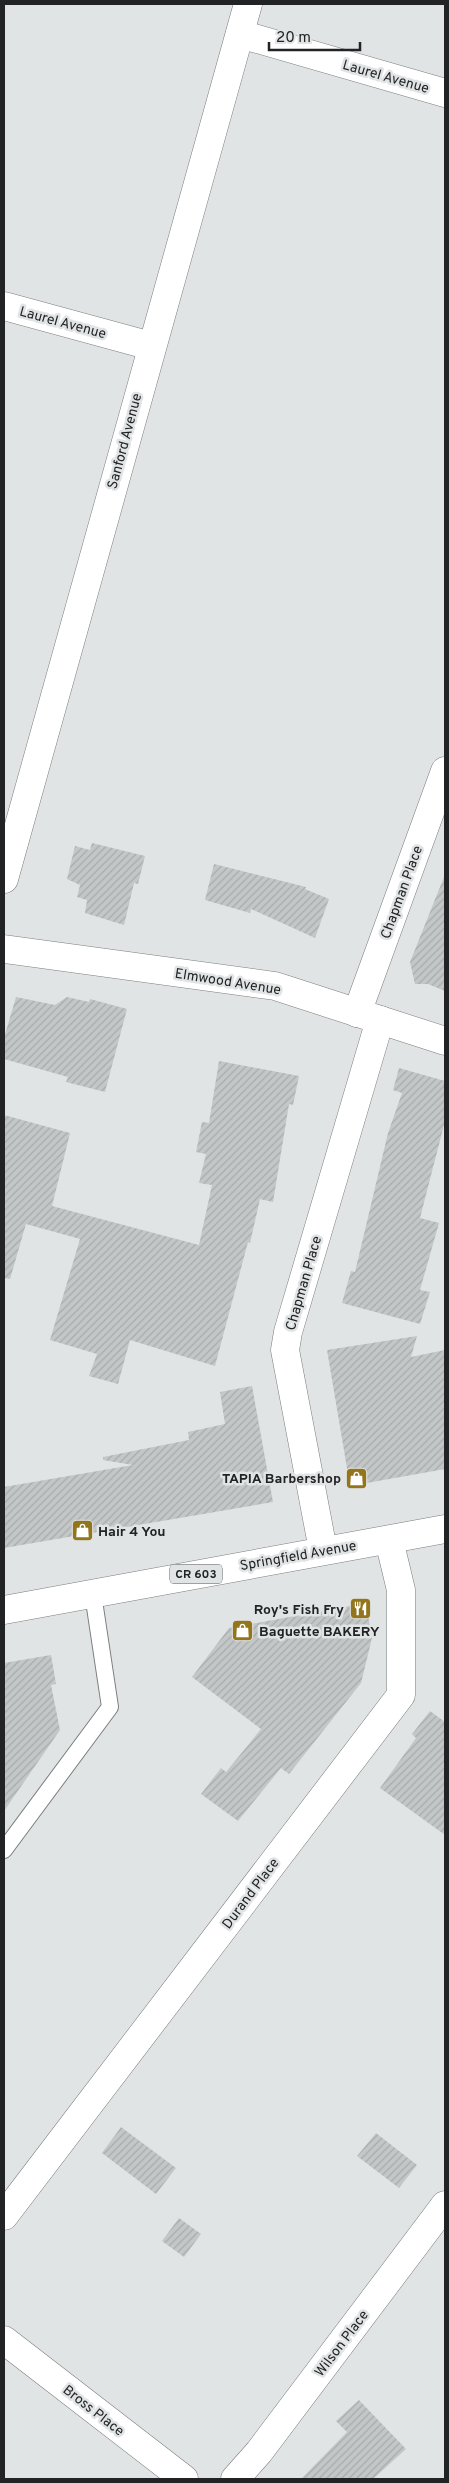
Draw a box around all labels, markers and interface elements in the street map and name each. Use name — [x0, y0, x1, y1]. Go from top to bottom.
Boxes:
scale bar — [269, 20, 360, 52]
text: 20 m — [276, 29, 311, 48]
street label: Laurel Avenue — [340, 57, 431, 98]
street label: Laurel Avenue — [17, 304, 108, 343]
street label: Sanford Avenue — [105, 392, 146, 491]
street label: Chapman Place — [378, 844, 427, 941]
street label: Elmwood Avenue — [174, 966, 282, 999]
street label: Chapman Place — [283, 1234, 326, 1333]
shop icon: TAPIA Barbershop — [345, 1466, 369, 1490]
place label: TAPIA Barbershop — [222, 1471, 341, 1488]
shop icon: Hair 4 You — [70, 1519, 94, 1543]
place label: Hair 4 You — [98, 1524, 166, 1541]
street label: Springfield Avenue — [239, 1538, 358, 1575]
road number: CR 603 — [170, 1565, 222, 1584]
restaurant icon: Roy's Fish Fry — [348, 1597, 372, 1621]
place label: Roy's Fish Fry — [254, 1602, 344, 1619]
shop icon: Baguette BAKERY — [231, 1619, 255, 1643]
place label: Baguette BAKERY — [259, 1624, 380, 1641]
street label: Durand Place — [219, 1855, 283, 1933]
street label: Wilson Place — [312, 2307, 373, 2381]
street label: Bross Place — [59, 2382, 127, 2440]

